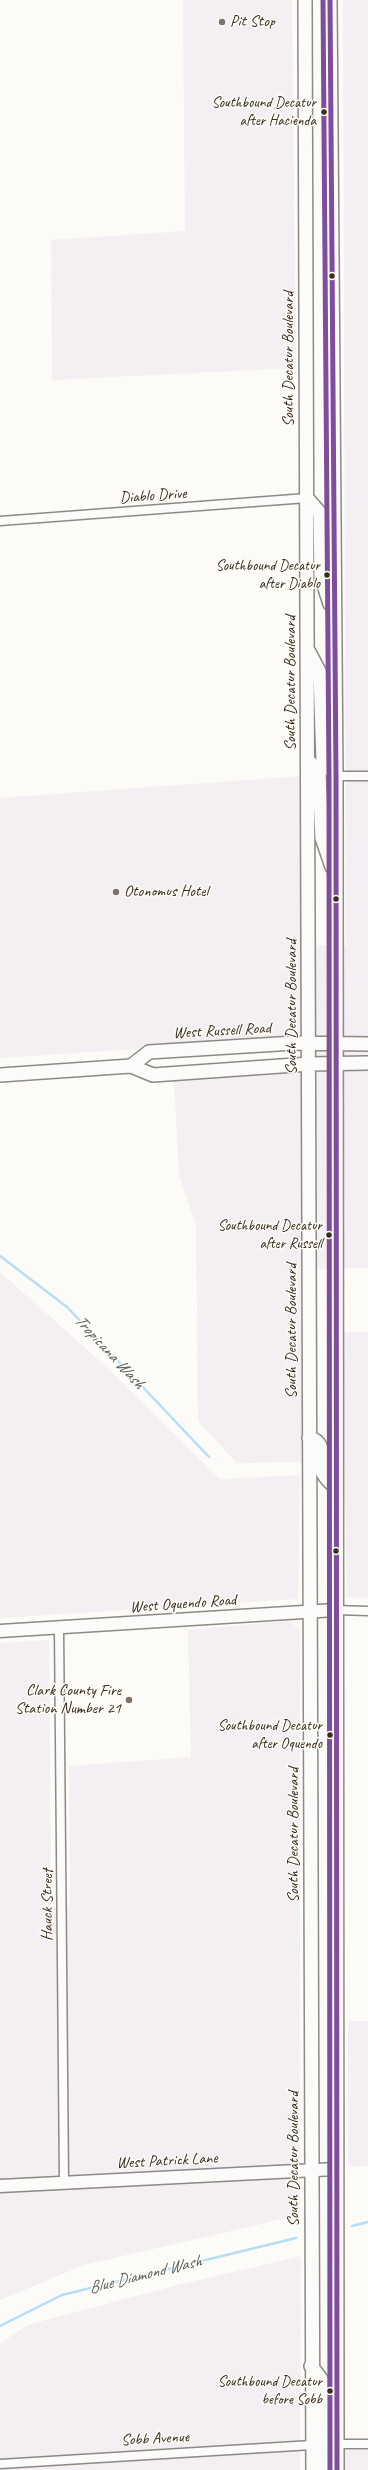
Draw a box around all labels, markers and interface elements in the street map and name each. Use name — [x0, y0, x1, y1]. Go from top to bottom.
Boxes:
place label: Pit Stop — [230, 12, 275, 32]
marker: Pit Stop — [217, 17, 227, 27]
place label: Southbound Decatur after Hacienda — [212, 94, 316, 129]
marker: Southbound Decatur after Hacienda — [319, 107, 329, 117]
unlabelled marker — [327, 271, 337, 281]
street label: South Decatur Boulevard — [279, 291, 299, 427]
street label: Diablo Drive — [119, 484, 187, 508]
place label: Southbound Decatur after Diablo — [216, 557, 320, 592]
marker: Southbound Decatur after Diablo — [322, 570, 332, 580]
street label: South Decatur Boulevard — [281, 615, 301, 751]
place label: Otonomus Hotel — [124, 882, 208, 902]
marker: Otonomus Hotel — [111, 887, 121, 897]
unlabelled marker — [331, 894, 341, 904]
street label: South Decatur Boulevard — [282, 939, 302, 1075]
street label: West Russell Road — [173, 1019, 271, 1043]
place label: Southbound Decatur after Russell — [218, 1217, 322, 1252]
marker: Southbound Decatur after Russell — [324, 1230, 334, 1240]
street label: South Decatur Boulevard — [282, 1263, 302, 1399]
water label: Tropicana Wash — [70, 1311, 148, 1393]
unlabelled marker — [331, 1546, 341, 1556]
street label: West Oquendo Road — [129, 1591, 237, 1617]
place label: Clark County Fire Station Number 21 — [15, 1681, 121, 1719]
marker: Clark County Fire Station Number 21 — [124, 1695, 134, 1705]
place label: Southbound Decatur after Oquendo — [218, 1717, 322, 1752]
marker: Southbound Decatur after Oquendo — [325, 1730, 335, 1740]
street label: South Decatur Boulevard — [284, 1767, 304, 1903]
street label: Hauck Street — [38, 1869, 58, 1941]
street label: South Decatur Boulevard — [284, 2091, 304, 2227]
street label: West Patrick Lane — [116, 2149, 218, 2173]
water label: Blue Diamond Wash — [87, 2251, 203, 2299]
place label: Southbound Decatur before Sobb — [218, 2373, 322, 2408]
marker: Southbound Decatur before Sobb — [325, 2386, 335, 2396]
street label: Sobb Avenue — [121, 2428, 189, 2450]

